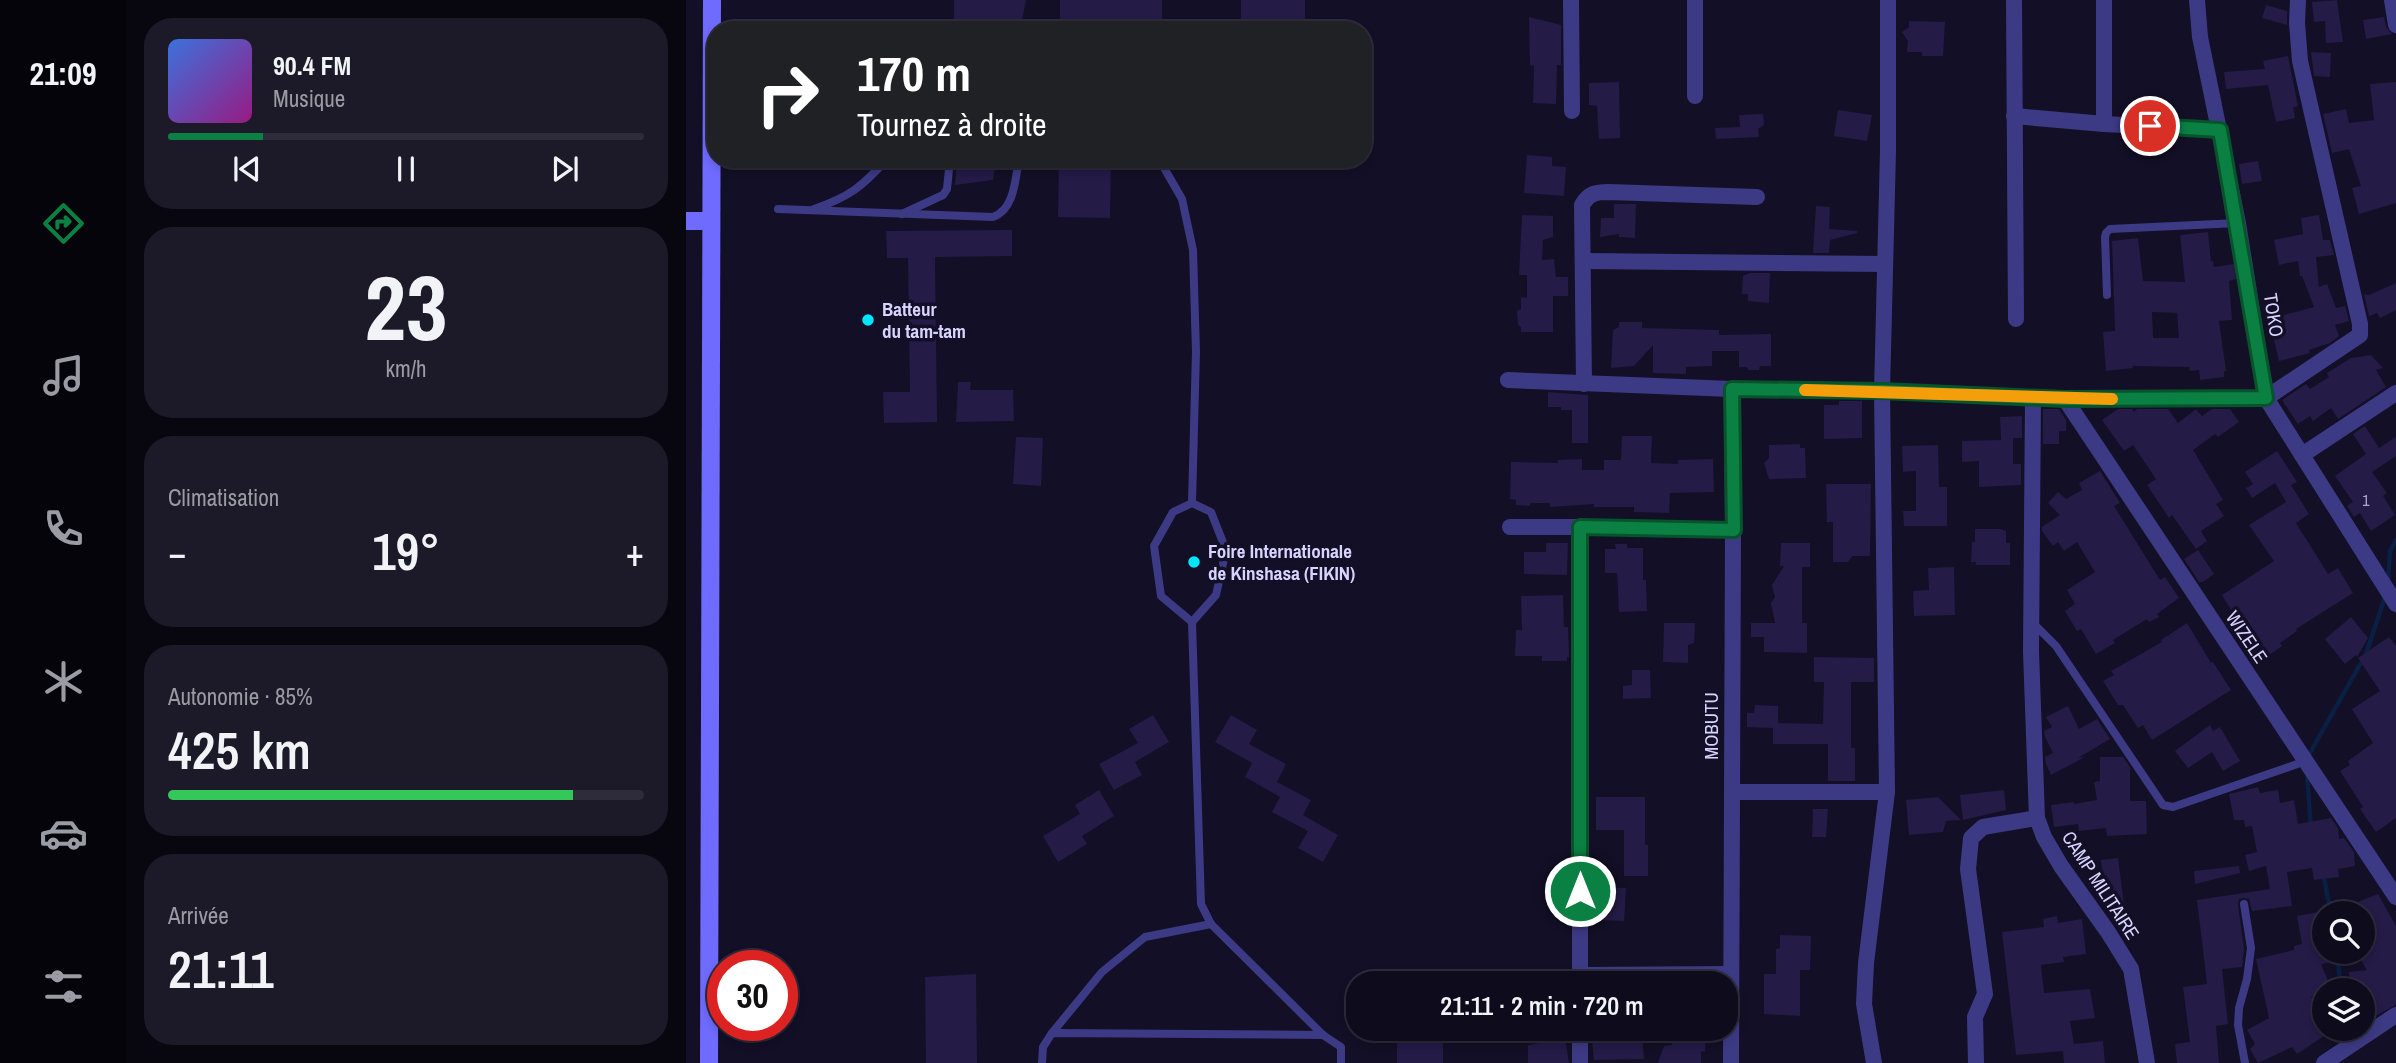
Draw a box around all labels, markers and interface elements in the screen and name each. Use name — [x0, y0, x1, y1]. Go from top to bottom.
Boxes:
text: 170 m — [857, 40, 971, 106]
text: 90.4 FM — [273, 48, 351, 83]
icon: right — [742, 49, 833, 140]
text: 21:09 — [29, 52, 97, 95]
text: Musique — [273, 83, 345, 114]
pin — [2120, 96, 2180, 156]
text: Tournez à droite — [857, 103, 1047, 146]
icon: arrive — [2131, 107, 2169, 145]
icon: previous — [228, 150, 266, 188]
icon: pause — [387, 150, 425, 188]
icon: next — [546, 150, 584, 188]
icon: directions — [39, 199, 88, 248]
text: 23 — [365, 246, 448, 368]
street label: TOKO — [2258, 291, 2290, 339]
place label: Batteur du tam-tam — [882, 296, 966, 344]
marker: Batteur du tam-tam — [860, 312, 876, 328]
icon: music — [39, 351, 88, 400]
text: km/h — [386, 353, 426, 384]
text: Climatisation — [168, 482, 279, 513]
house number: 1 — [2362, 489, 2370, 511]
icon: phone — [39, 504, 88, 553]
text: 19° — [372, 516, 440, 586]
text: − — [168, 527, 186, 578]
text: + — [626, 527, 644, 578]
place label: Foire Internationale de Kinshasa (FIKIN) — [1208, 538, 1355, 586]
marker: Foire Internationale de Kinshasa (FIKIN) — [1186, 554, 1202, 570]
street label: WIZELE — [2220, 606, 2274, 668]
icon: climate — [39, 657, 88, 706]
text: Autonomie · 85% — [168, 681, 313, 712]
street label: MOBUTU — [1698, 692, 1724, 760]
text: 425 km — [168, 715, 311, 785]
icon: car — [39, 809, 88, 858]
street label: CAMP MILITAIRE — [2056, 826, 2146, 944]
position arrow — [1543, 854, 1617, 928]
text: Arrivée — [168, 900, 229, 931]
map controls — [2312, 901, 2375, 1041]
button: search — [2312, 901, 2375, 964]
text: 21:11 — [168, 934, 274, 1004]
speed limit sign: 30 — [707, 950, 798, 1041]
icon: filters — [39, 962, 88, 1011]
button: layers — [2312, 978, 2375, 1041]
text: 21:11 · 2 min · 720 m — [1440, 988, 1644, 1023]

